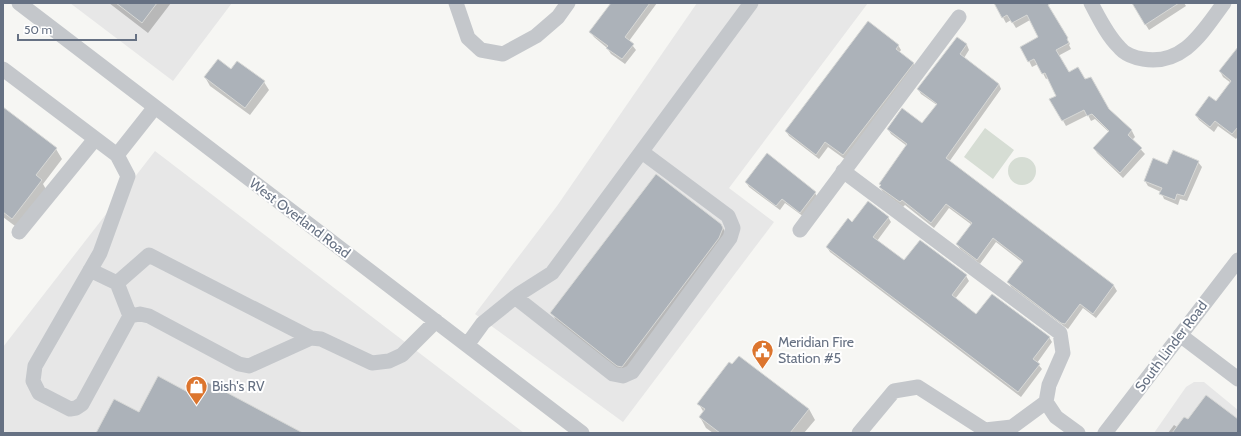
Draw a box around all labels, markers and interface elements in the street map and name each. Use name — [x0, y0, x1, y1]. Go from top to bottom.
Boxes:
scale bar — [18, 16, 136, 42]
text: 50 m — [24, 22, 52, 37]
street label: West Overland Road — [246, 174, 354, 262]
street label: South Linder Road — [1131, 297, 1211, 395]
place label: Meridian Fire Station #5 — [778, 333, 854, 367]
public building icon: Meridian Fire Station #5 — [749, 337, 775, 370]
shop icon: Bish's RV — [184, 373, 210, 406]
place label: Bish's RV — [212, 377, 265, 395]

